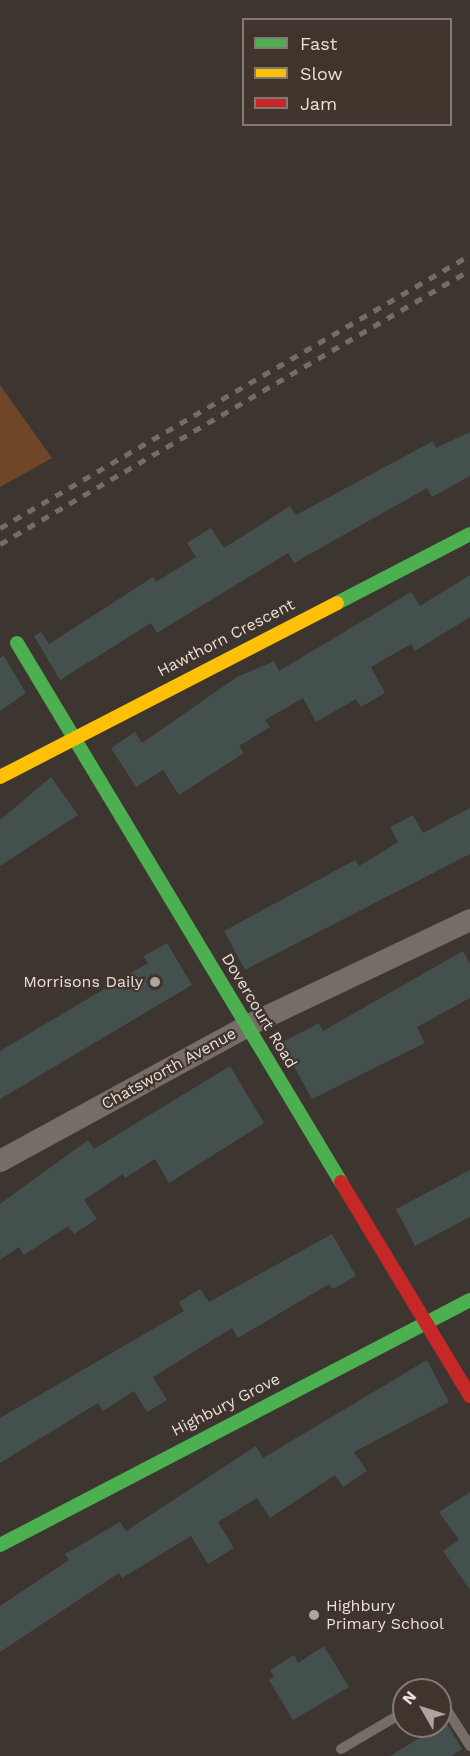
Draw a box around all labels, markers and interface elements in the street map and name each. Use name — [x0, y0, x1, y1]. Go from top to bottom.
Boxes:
legend — [242, 18, 452, 126]
text: Fast — [300, 33, 337, 54]
text: Slow — [300, 63, 343, 84]
text: Jam — [300, 93, 337, 114]
street label: Hawthorn Crescent — [154, 595, 298, 681]
street label: Dovercourt Road — [217, 950, 301, 1072]
place label: Morrisons Daily — [23, 972, 143, 992]
marker: Morrisons Daily — [148, 975, 162, 989]
street label: Chatsworth Avenue — [98, 1024, 240, 1114]
street label: Highbury Grove — [168, 1369, 284, 1441]
place label: Highbury Primary School — [326, 1596, 444, 1634]
marker: Highbury Primary School — [307, 1608, 321, 1622]
north arrow — [392, 1678, 452, 1738]
text: N — [398, 1687, 420, 1708]

